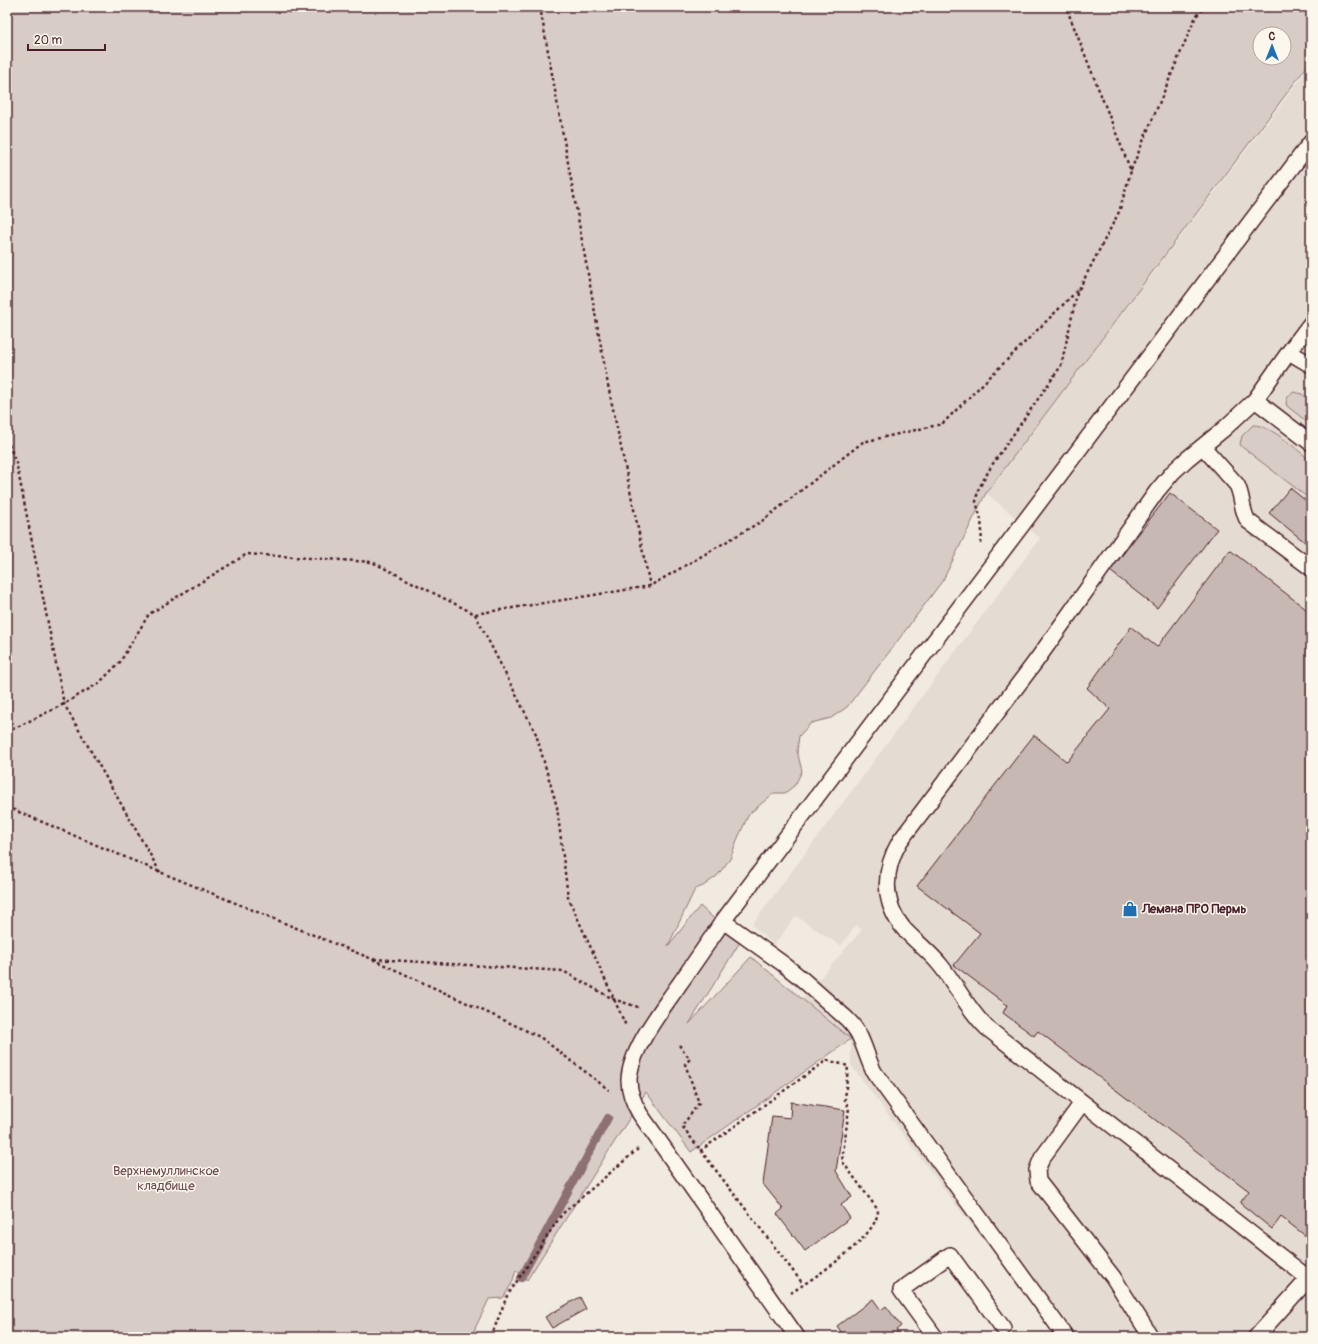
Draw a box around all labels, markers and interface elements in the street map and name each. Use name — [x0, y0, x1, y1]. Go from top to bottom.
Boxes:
scale bar — [28, 26, 105, 52]
north arrow — [1252, 26, 1292, 66]
text: С — [1269, 30, 1276, 43]
text: 20 m — [34, 33, 63, 48]
shop icon: Лeмaна ПРО Пермь — [1121, 900, 1139, 918]
place label: Лeмaна ПРО Пермь — [1141, 901, 1246, 917]
park label: Верхнемуллинское кладбище — [113, 1163, 220, 1194]

